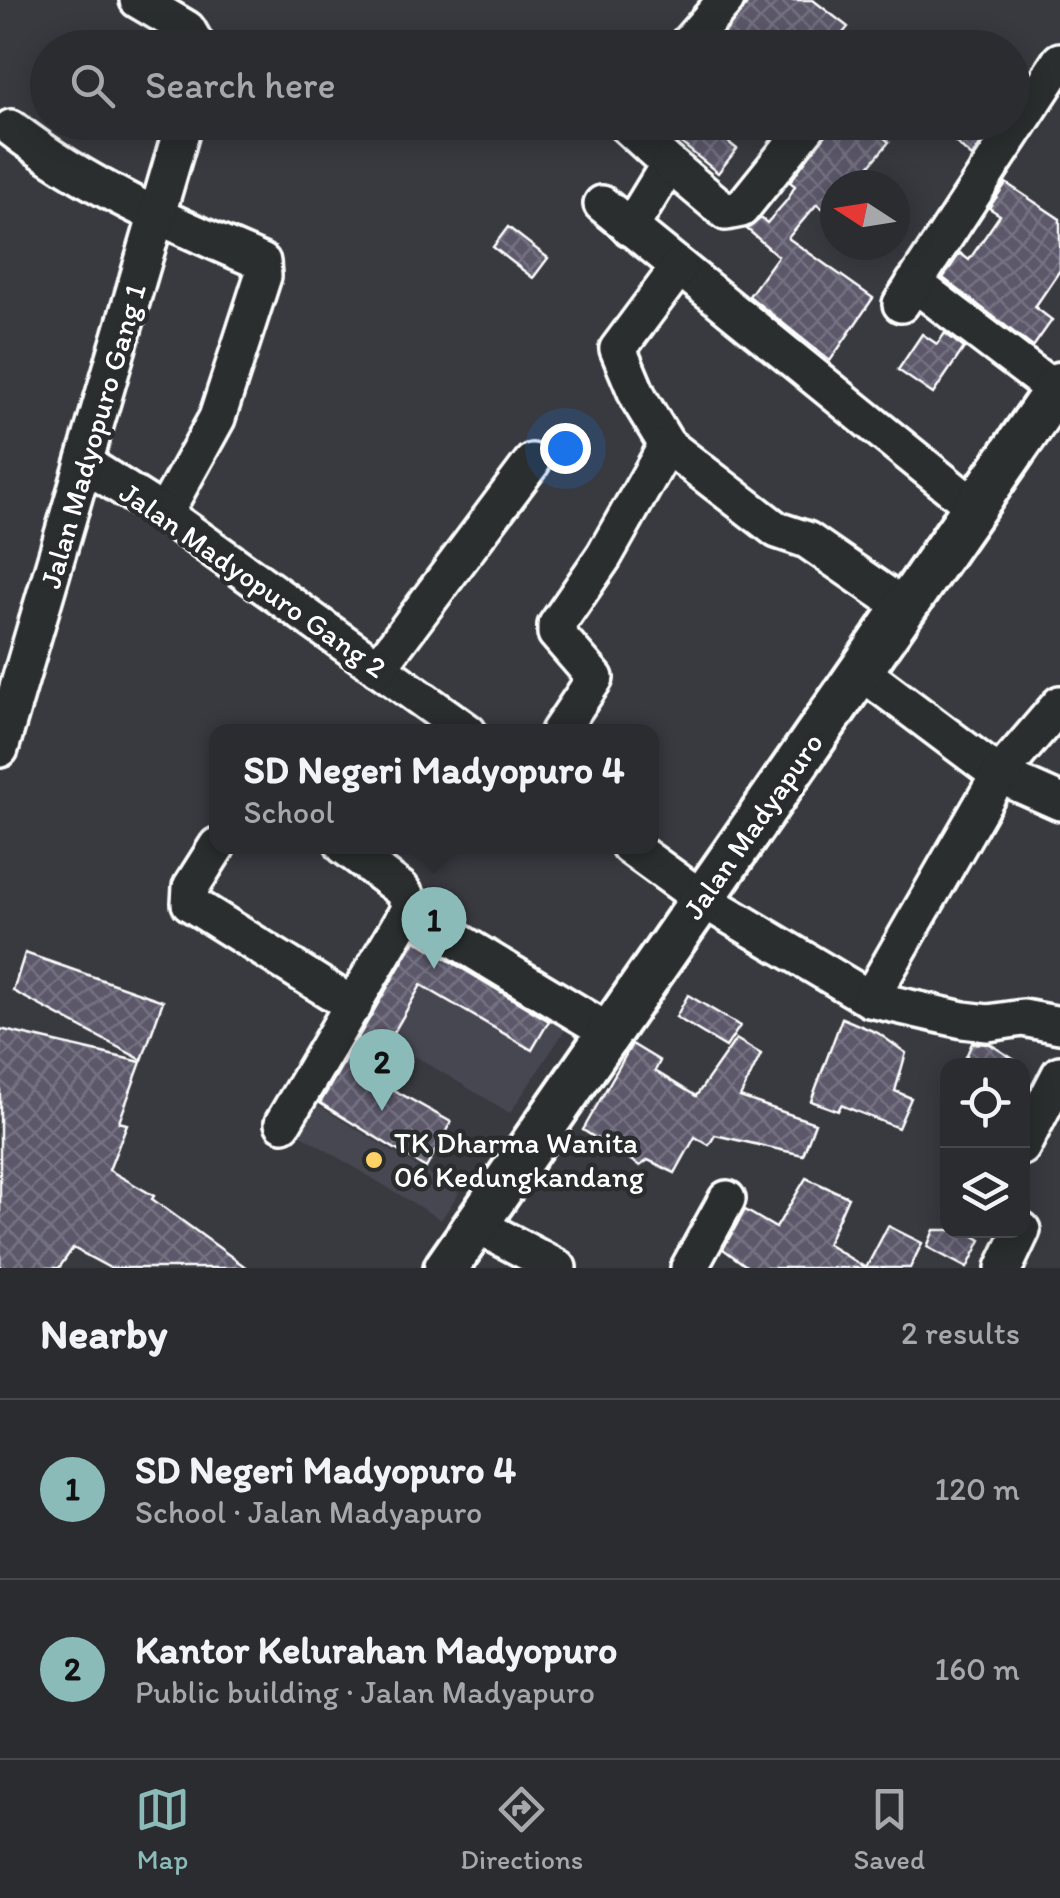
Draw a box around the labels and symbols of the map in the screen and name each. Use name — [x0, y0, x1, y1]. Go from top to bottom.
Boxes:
north arrow — [820, 170, 910, 260]
street label: Jalan Madyopuro Gang 1 — [31, 279, 154, 593]
your location — [540, 423, 591, 474]
street label: Jalan Madyopuro Gang 2 — [113, 473, 394, 686]
street label: Jalan Madyapuro — [674, 725, 831, 926]
pin: 1 — [402, 886, 466, 969]
pin: 2 — [350, 1028, 414, 1111]
place label: TK Dharma Wanita 06 Kedungkandang — [394, 1124, 645, 1195]
marker: TK Dharma Wanita 06 Kedungkandang — [363, 1149, 385, 1171]

